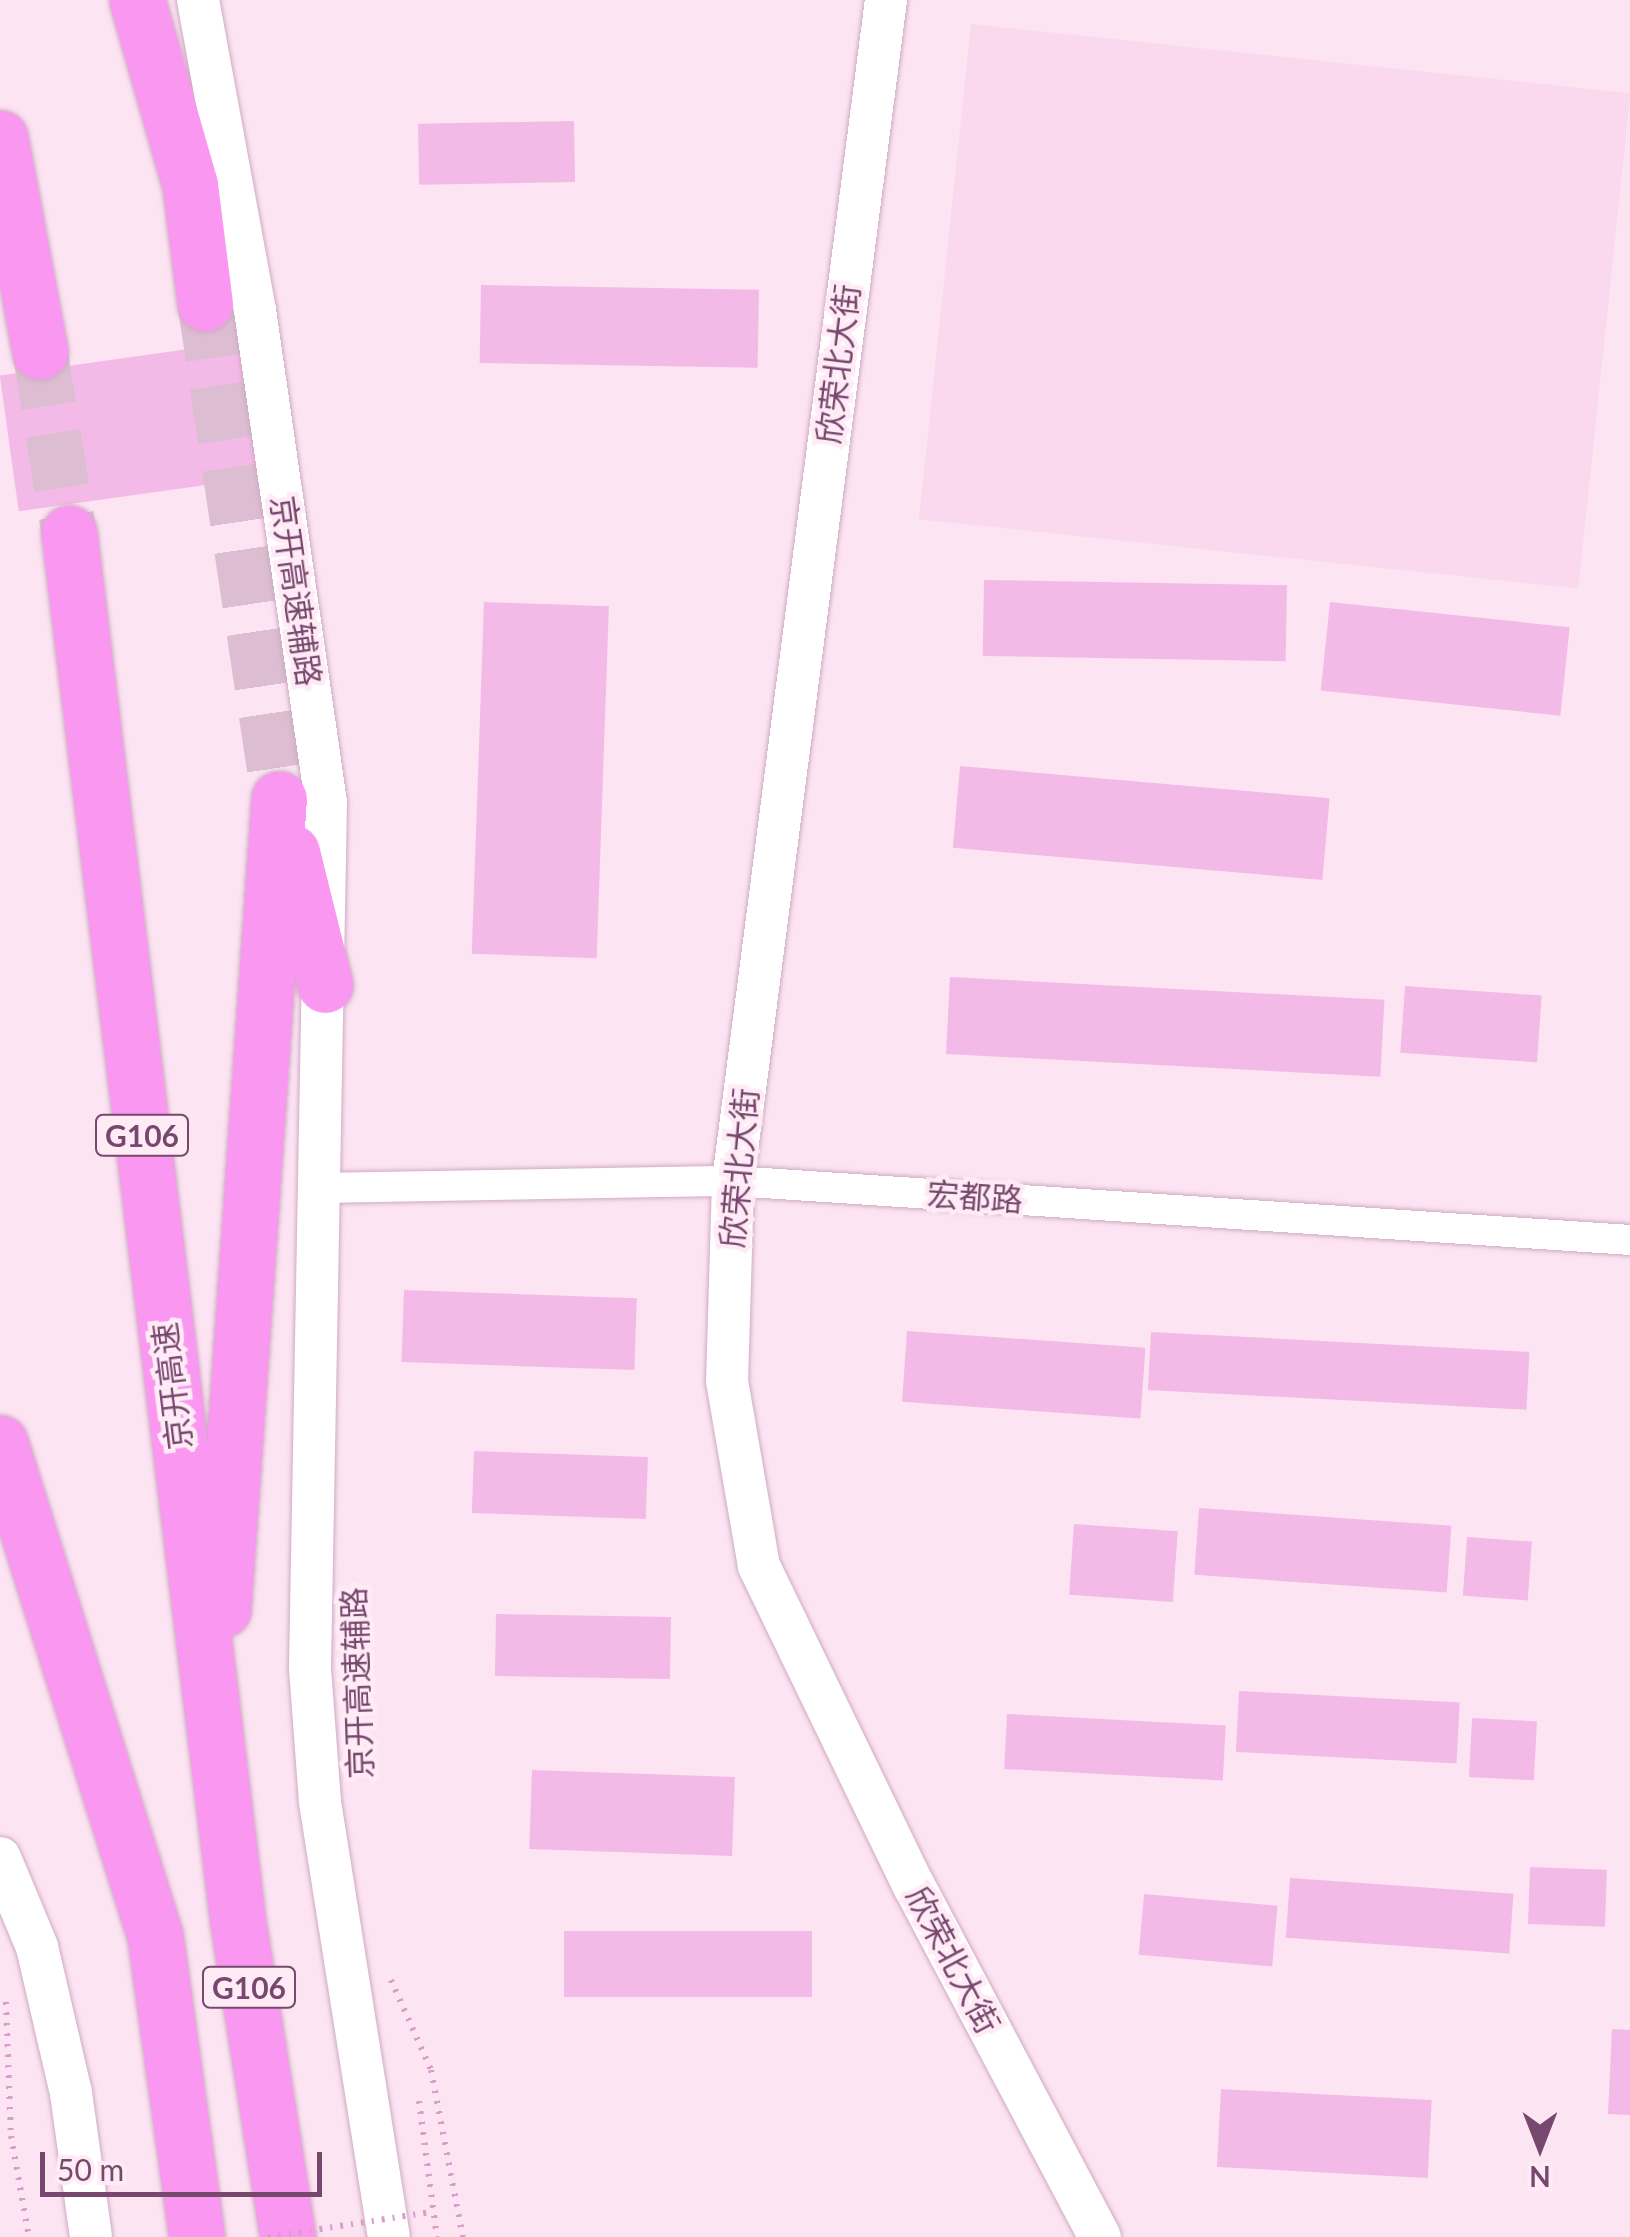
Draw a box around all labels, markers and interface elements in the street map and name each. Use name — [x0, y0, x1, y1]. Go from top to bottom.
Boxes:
street label: 欣荣北大街 — [809, 282, 867, 446]
street label: 京开高速辅路 — [264, 493, 328, 689]
street label: 欣荣北大街 — [713, 1087, 765, 1249]
road number: G106 — [94, 1110, 190, 1160]
street label: 宏都路 — [926, 1174, 1024, 1220]
street label: 京开高速 — [145, 1320, 199, 1452]
street label: 京开高速辅路 — [334, 1586, 380, 1780]
street label: 欣荣北大街 — [898, 1880, 1008, 2040]
road number: G106 — [202, 1962, 296, 2012]
north arrow — [1490, 2097, 1590, 2197]
scale bar — [45, 2132, 328, 2194]
text: 50 m — [57, 2151, 124, 2187]
text: N — [1529, 2160, 1551, 2194]

